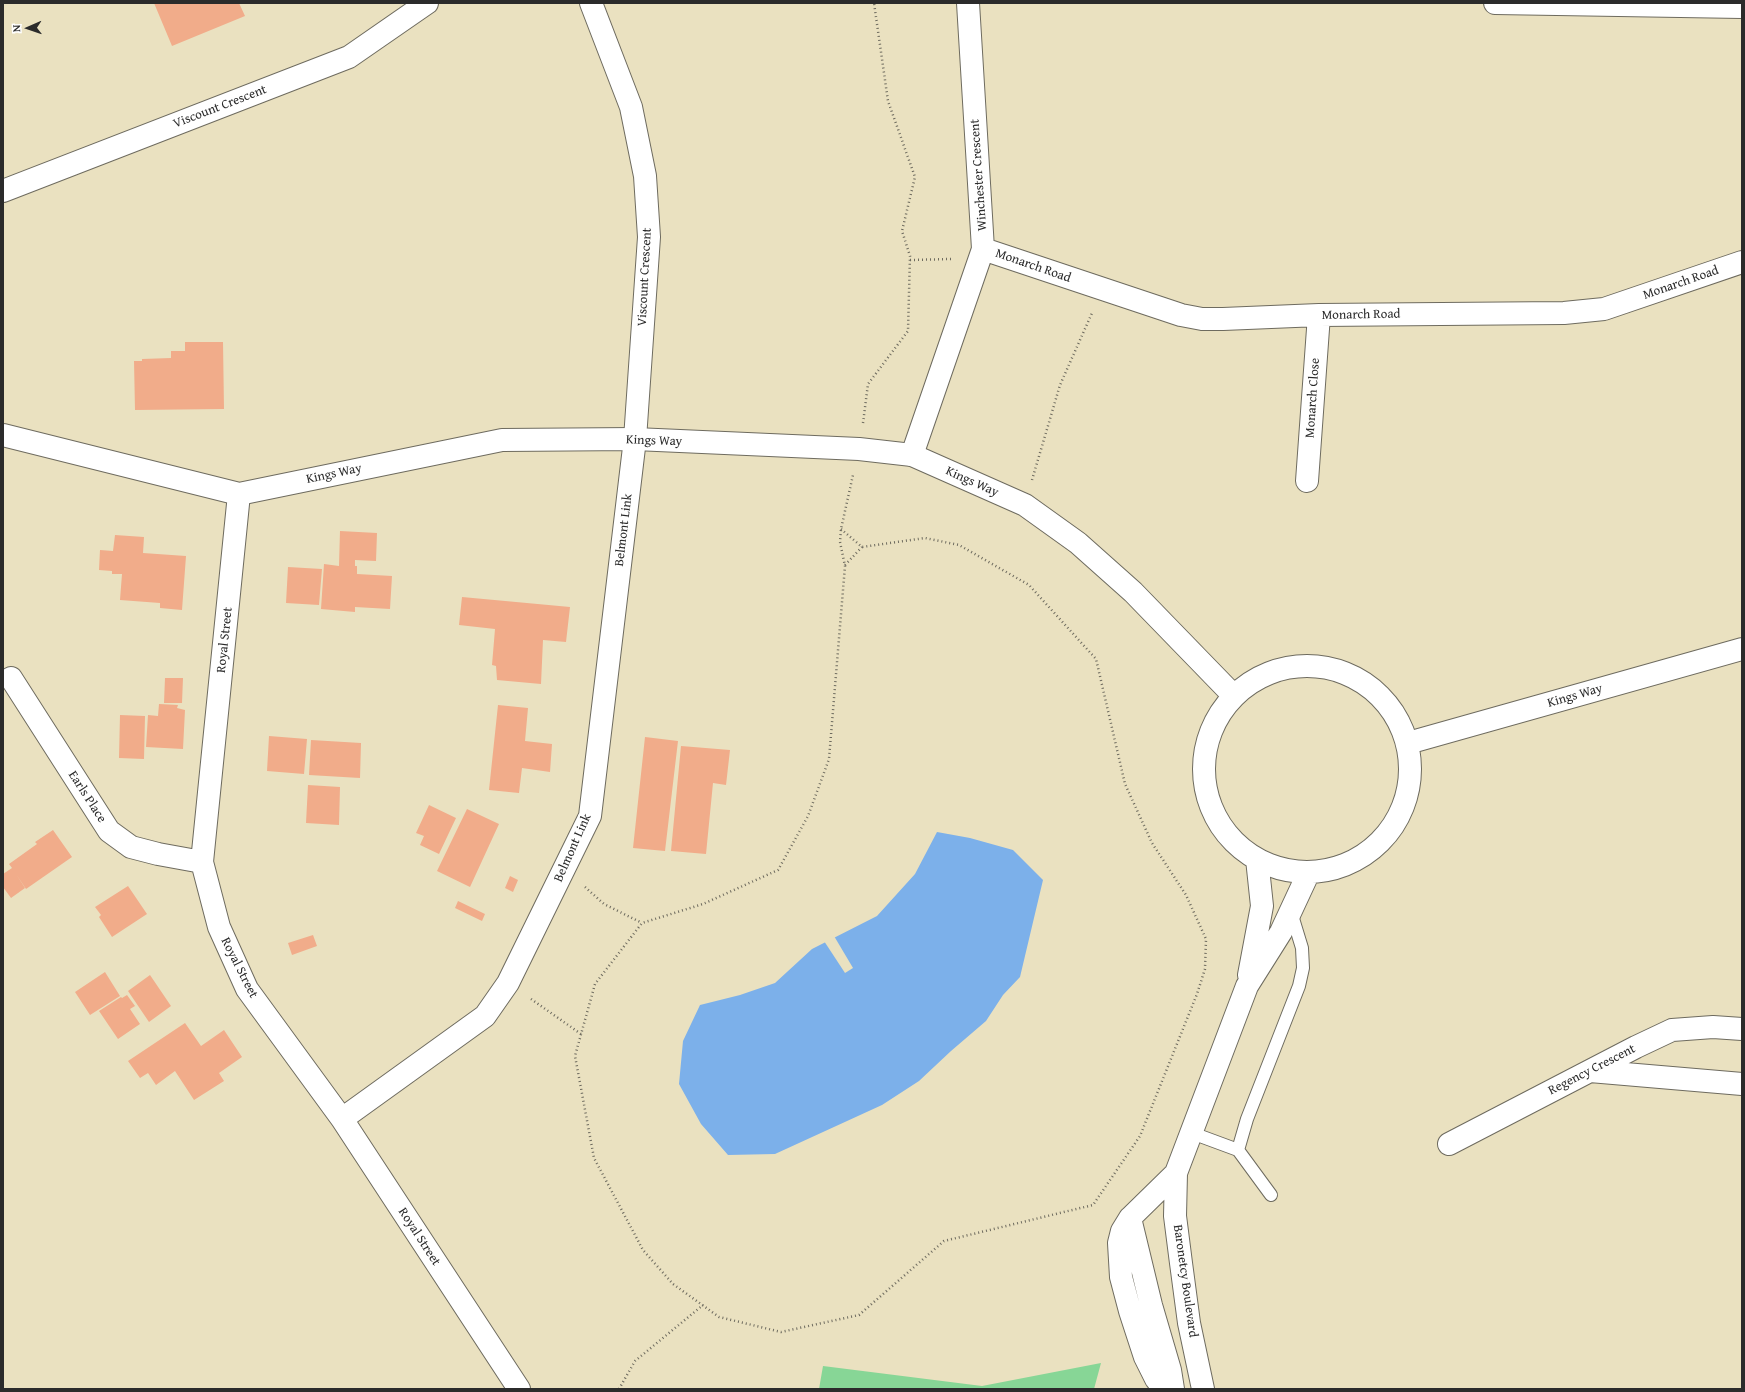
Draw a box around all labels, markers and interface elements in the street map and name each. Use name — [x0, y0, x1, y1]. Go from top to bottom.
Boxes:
north arrow — [8, 8, 48, 48]
text: N — [8, 24, 24, 32]
street label: Viscount Crescent — [171, 82, 269, 132]
street label: Winchester Crescent — [967, 118, 991, 232]
street label: Viscount Crescent — [635, 227, 655, 327]
street label: Monarch Road — [993, 246, 1073, 286]
street label: Monarch Road — [1641, 263, 1721, 303]
street label: Monarch Road — [1321, 307, 1401, 323]
street label: Monarch Close — [1302, 357, 1324, 439]
street label: Kings Way — [626, 432, 682, 450]
street label: Kings Way — [305, 461, 363, 487]
street label: Kings Way — [943, 463, 1001, 501]
street label: Belmont Link — [612, 493, 636, 567]
street label: Royal Street — [214, 606, 236, 674]
street label: Kings Way — [1546, 681, 1604, 711]
street label: Earls Place — [65, 768, 109, 826]
street label: Belmont Link — [551, 811, 595, 885]
street label: Royal Street — [217, 935, 261, 1001]
street label: Regency Crescent — [1546, 1041, 1638, 1099]
street label: Royal Street — [395, 1205, 443, 1269]
street label: Baronetcy Boulevard — [1169, 1224, 1201, 1338]

